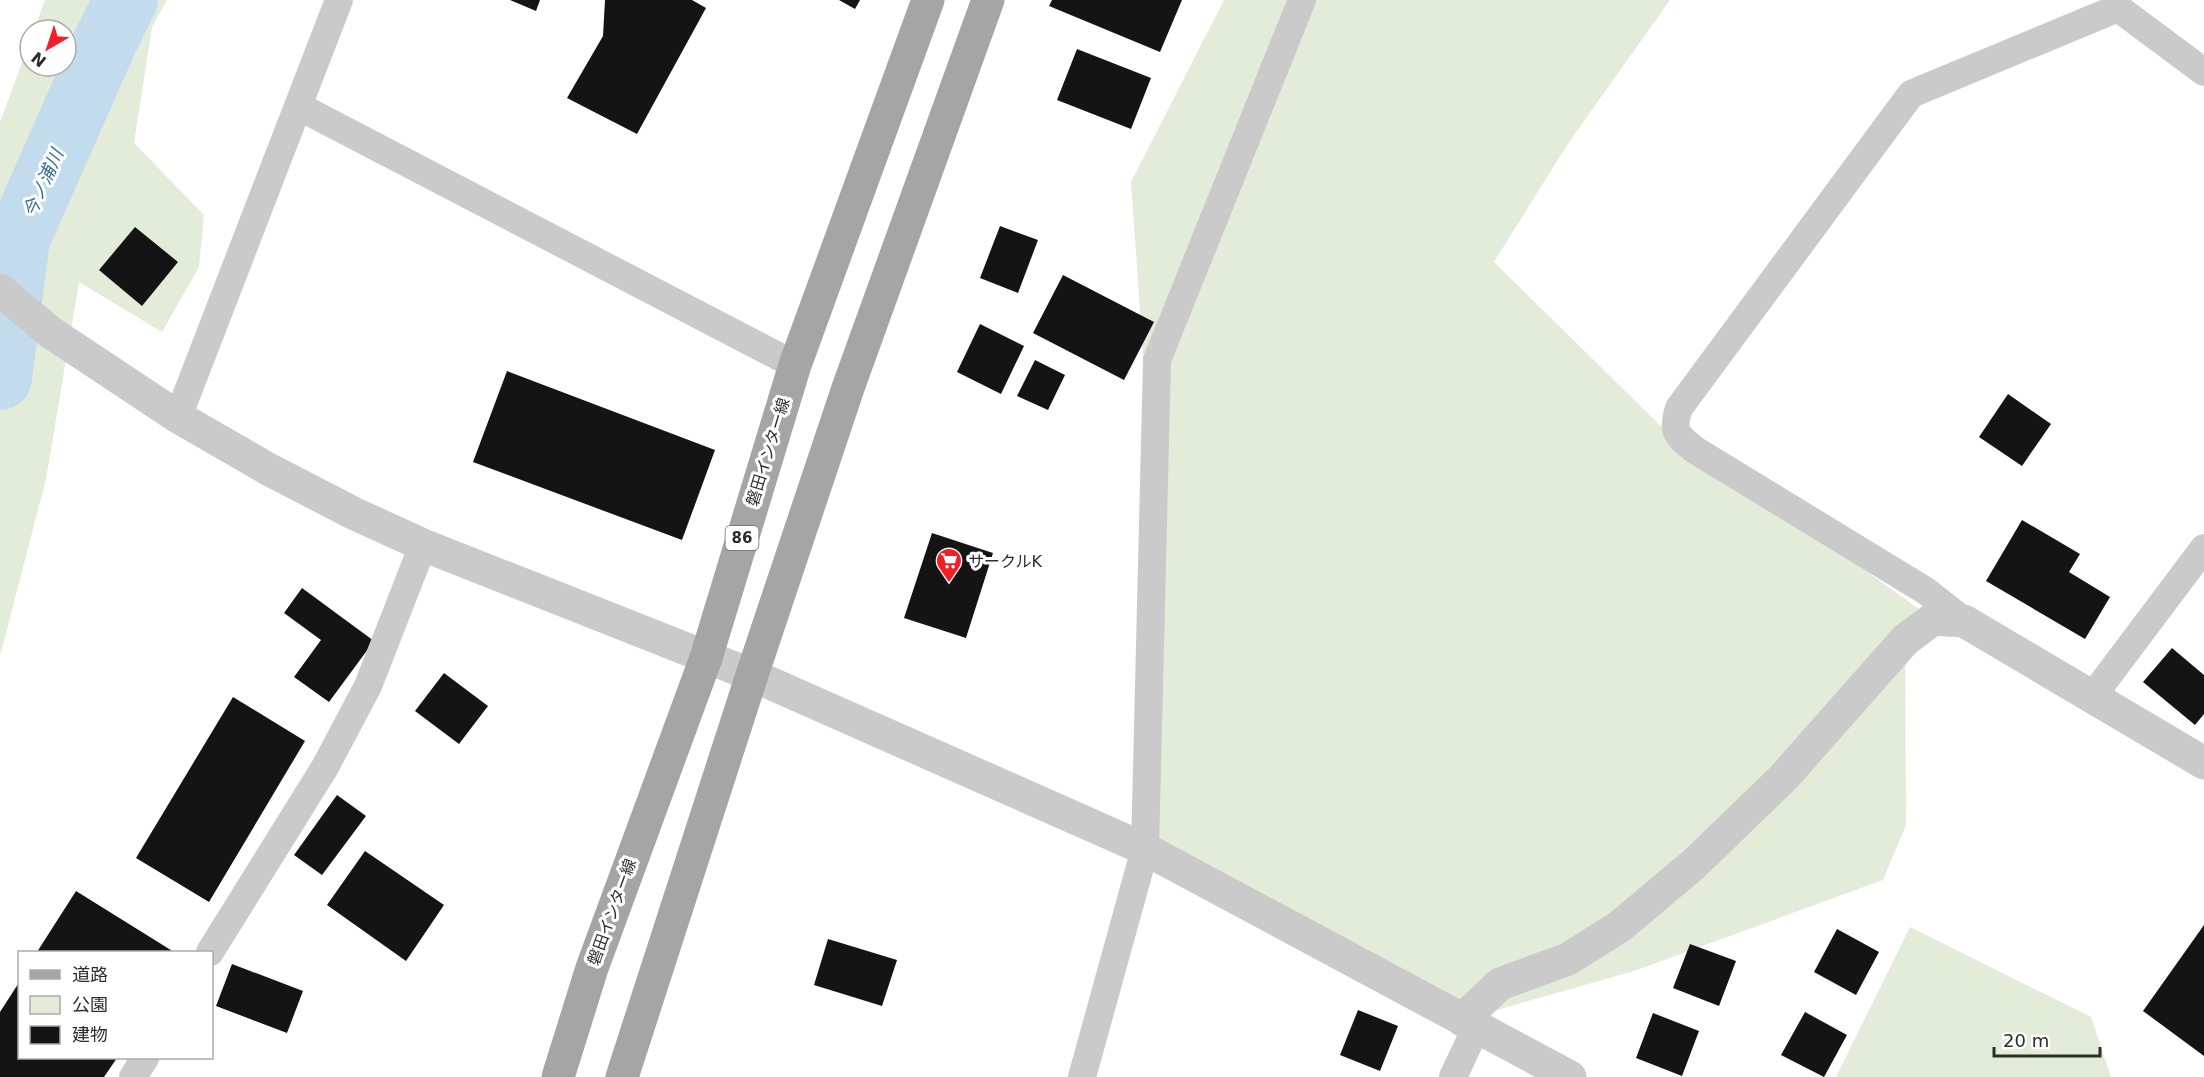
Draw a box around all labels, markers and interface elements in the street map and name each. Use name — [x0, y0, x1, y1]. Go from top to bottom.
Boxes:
north arrow — [18, 18, 78, 78]
text: N — [28, 48, 50, 71]
water label: 今ノ浦川 — [19, 144, 68, 220]
street label: 磐田インター線 — [743, 396, 793, 508]
road number: 86 — [726, 526, 758, 550]
supermarket icon: サークルK — [934, 546, 964, 584]
place label: サークルK — [968, 552, 1043, 571]
street label: 磐田インター線 — [584, 856, 640, 968]
legend — [18, 951, 213, 1059]
text: 道路 — [72, 964, 108, 985]
text: 公園 — [72, 994, 108, 1015]
scale bar — [1994, 1020, 2100, 1058]
text: 建物 — [72, 1024, 108, 1045]
text: 20 m — [2003, 1030, 2049, 1051]

